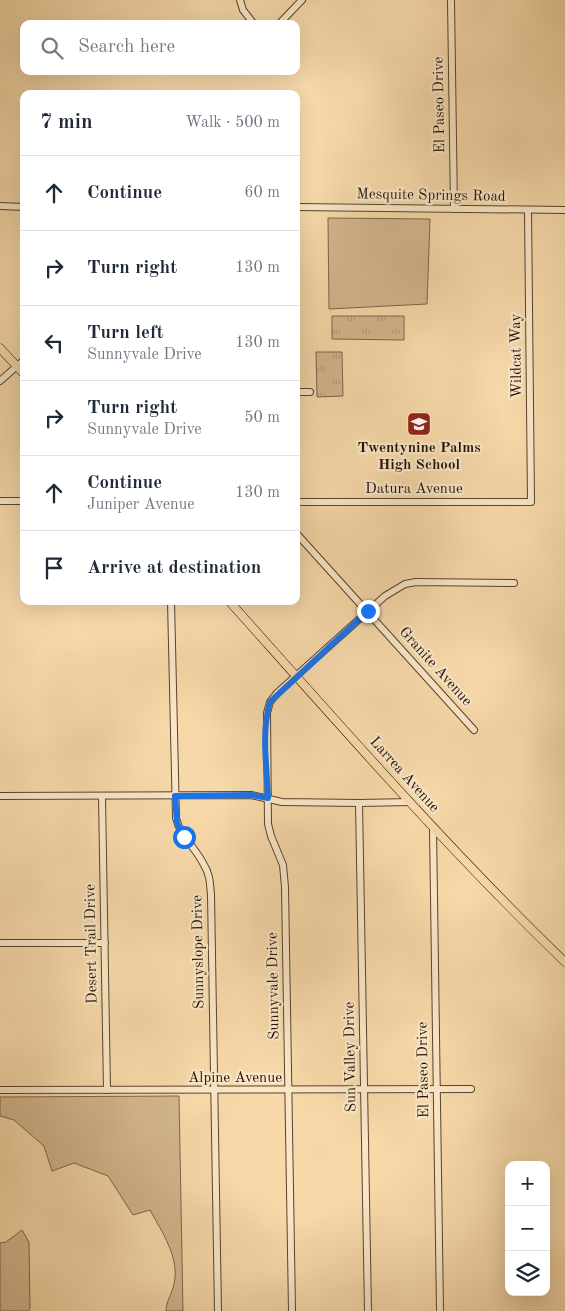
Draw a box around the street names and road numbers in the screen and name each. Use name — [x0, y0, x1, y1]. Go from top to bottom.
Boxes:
street label: El Paseo Drive — [432, 56, 448, 153]
street label: Mesquite Springs Road — [356, 187, 506, 205]
street label: Wildcat Way — [509, 314, 525, 398]
street label: Datura Avenue — [365, 482, 463, 497]
street label: Granite Avenue — [396, 625, 474, 709]
street label: Larrea Avenue — [366, 734, 442, 816]
street label: Desert Trail Drive — [83, 884, 101, 1004]
street label: Sunnyslope Drive — [191, 895, 207, 1009]
street label: Sunnyvale Drive — [266, 932, 282, 1040]
street label: Sun Valley Drive — [343, 1001, 359, 1112]
street label: El Paseo Drive — [416, 1021, 432, 1118]
street label: Alpine Avenue — [188, 1071, 282, 1086]

